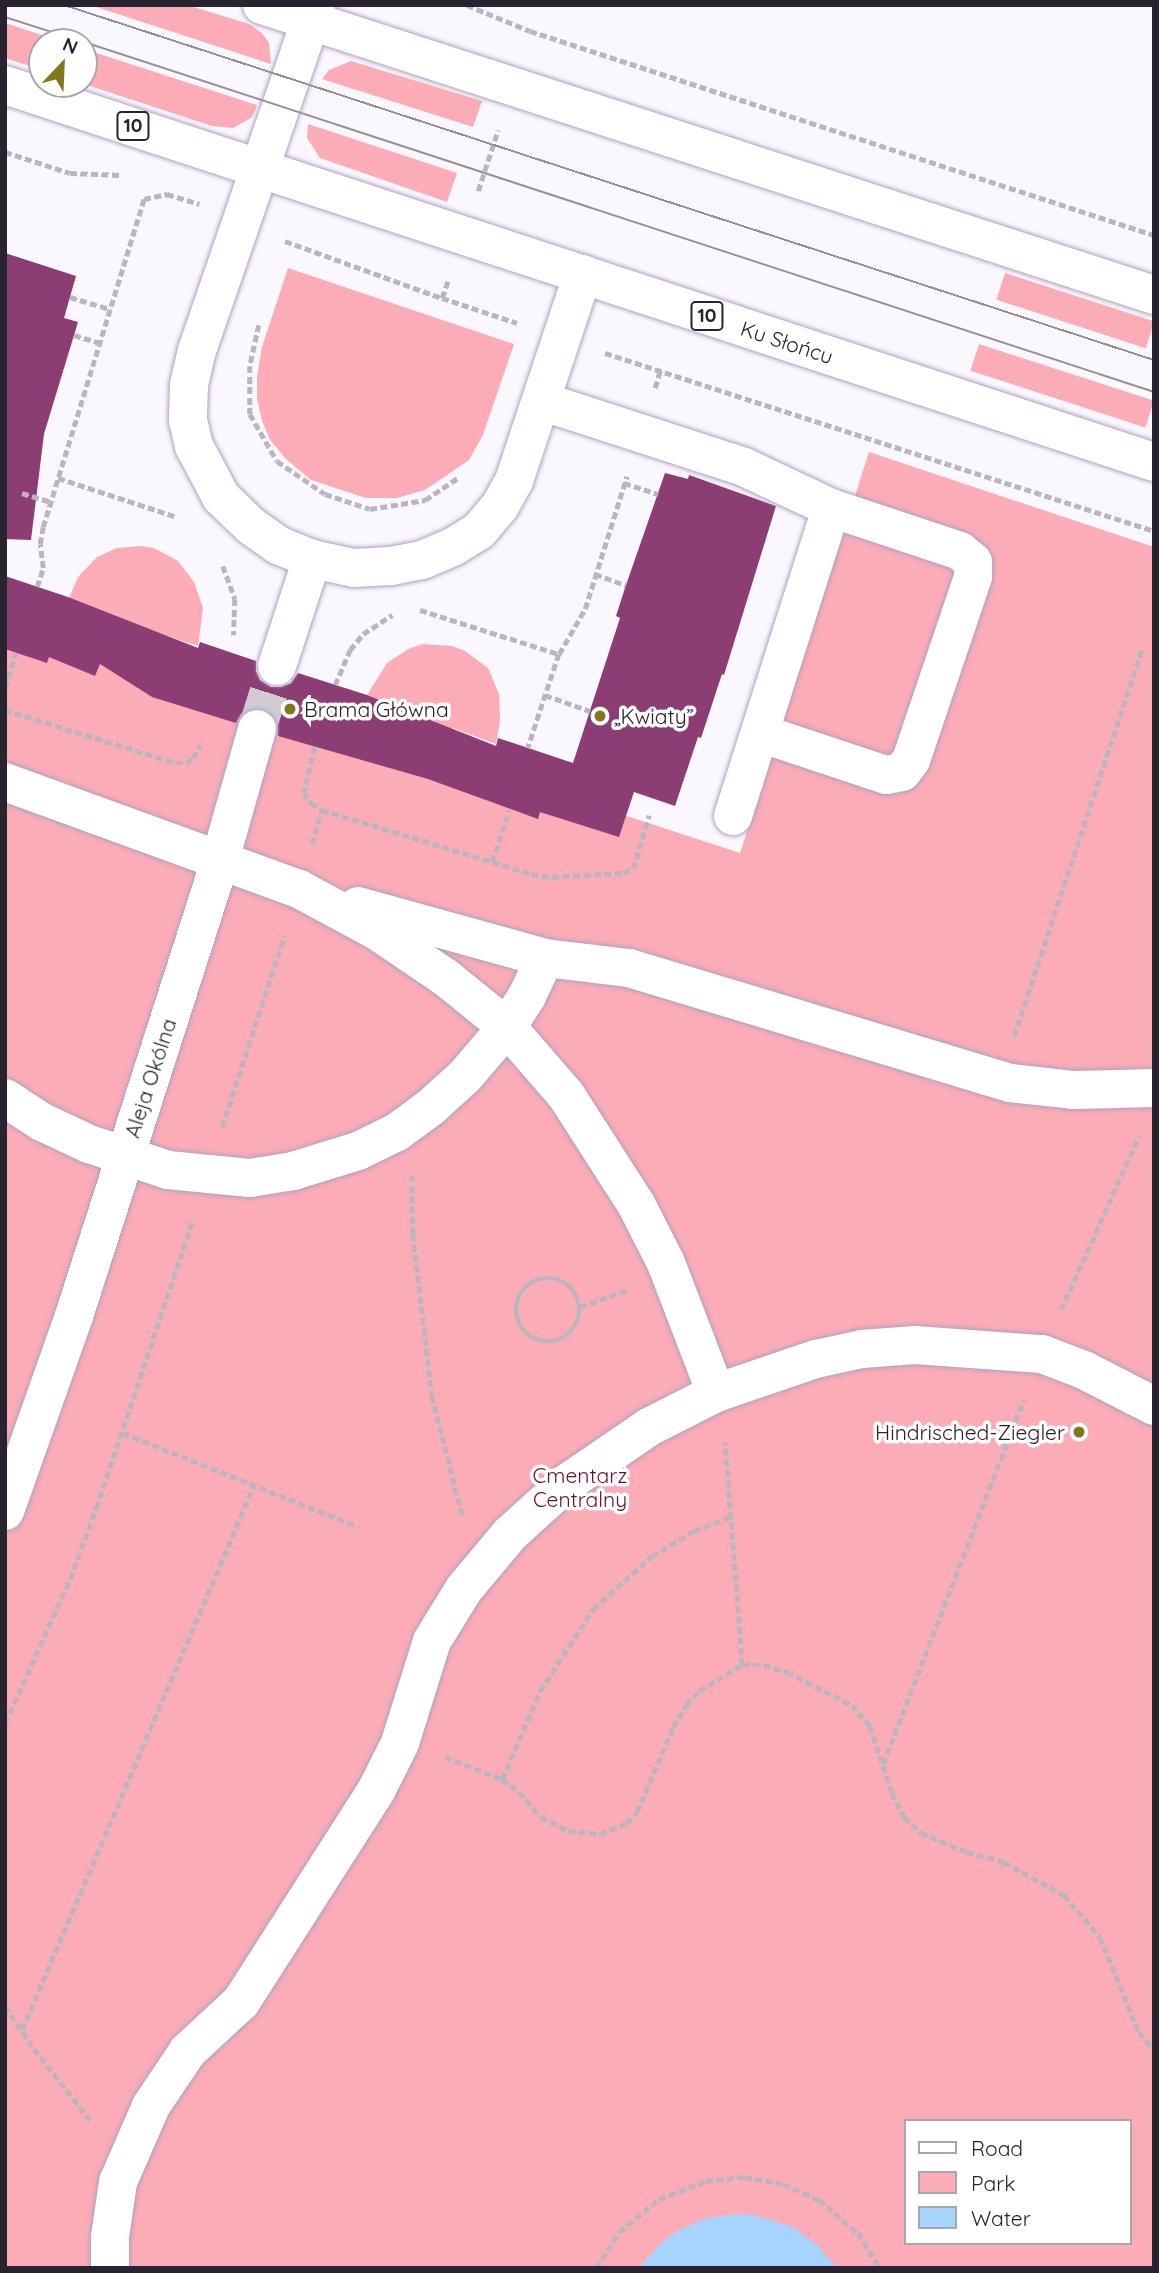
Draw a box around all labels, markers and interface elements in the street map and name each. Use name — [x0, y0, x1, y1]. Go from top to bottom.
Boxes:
north arrow — [28, 28, 98, 98]
text: N — [59, 32, 82, 59]
road number: 10 — [116, 110, 150, 142]
road number: 10 — [690, 300, 724, 332]
street label: Ku Słońcu — [737, 315, 837, 369]
place label: Brama Główna — [304, 696, 449, 722]
marker: Brama Główna — [282, 701, 298, 717]
place label: „Kwiaty” — [614, 703, 694, 729]
marker: „Kwiaty” — [592, 708, 608, 724]
street label: Aleja Okólna — [119, 1015, 181, 1141]
place label: Hindrisched-Ziegler — [875, 1419, 1065, 1445]
marker: Hindrisched-Ziegler — [1071, 1424, 1087, 1440]
park label: Cmentarz Centralny — [533, 1462, 627, 1512]
legend — [904, 2119, 1131, 2245]
text: Road — [971, 2135, 1023, 2161]
text: Park — [971, 2170, 1015, 2196]
text: Water — [971, 2205, 1031, 2231]

